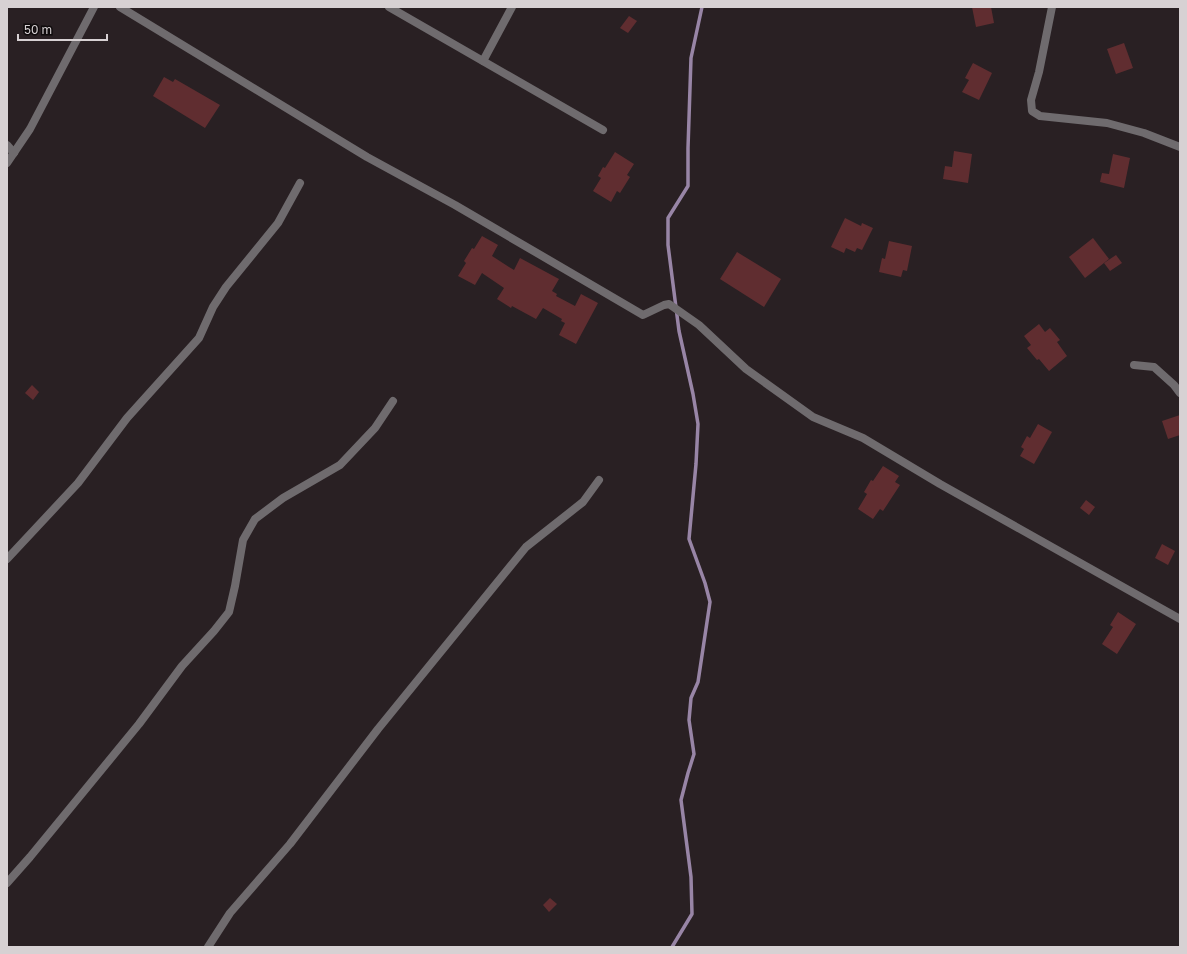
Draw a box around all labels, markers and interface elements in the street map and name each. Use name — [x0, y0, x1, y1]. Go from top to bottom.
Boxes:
scale bar — [18, 16, 107, 42]
text: 50 m — [24, 22, 52, 37]

